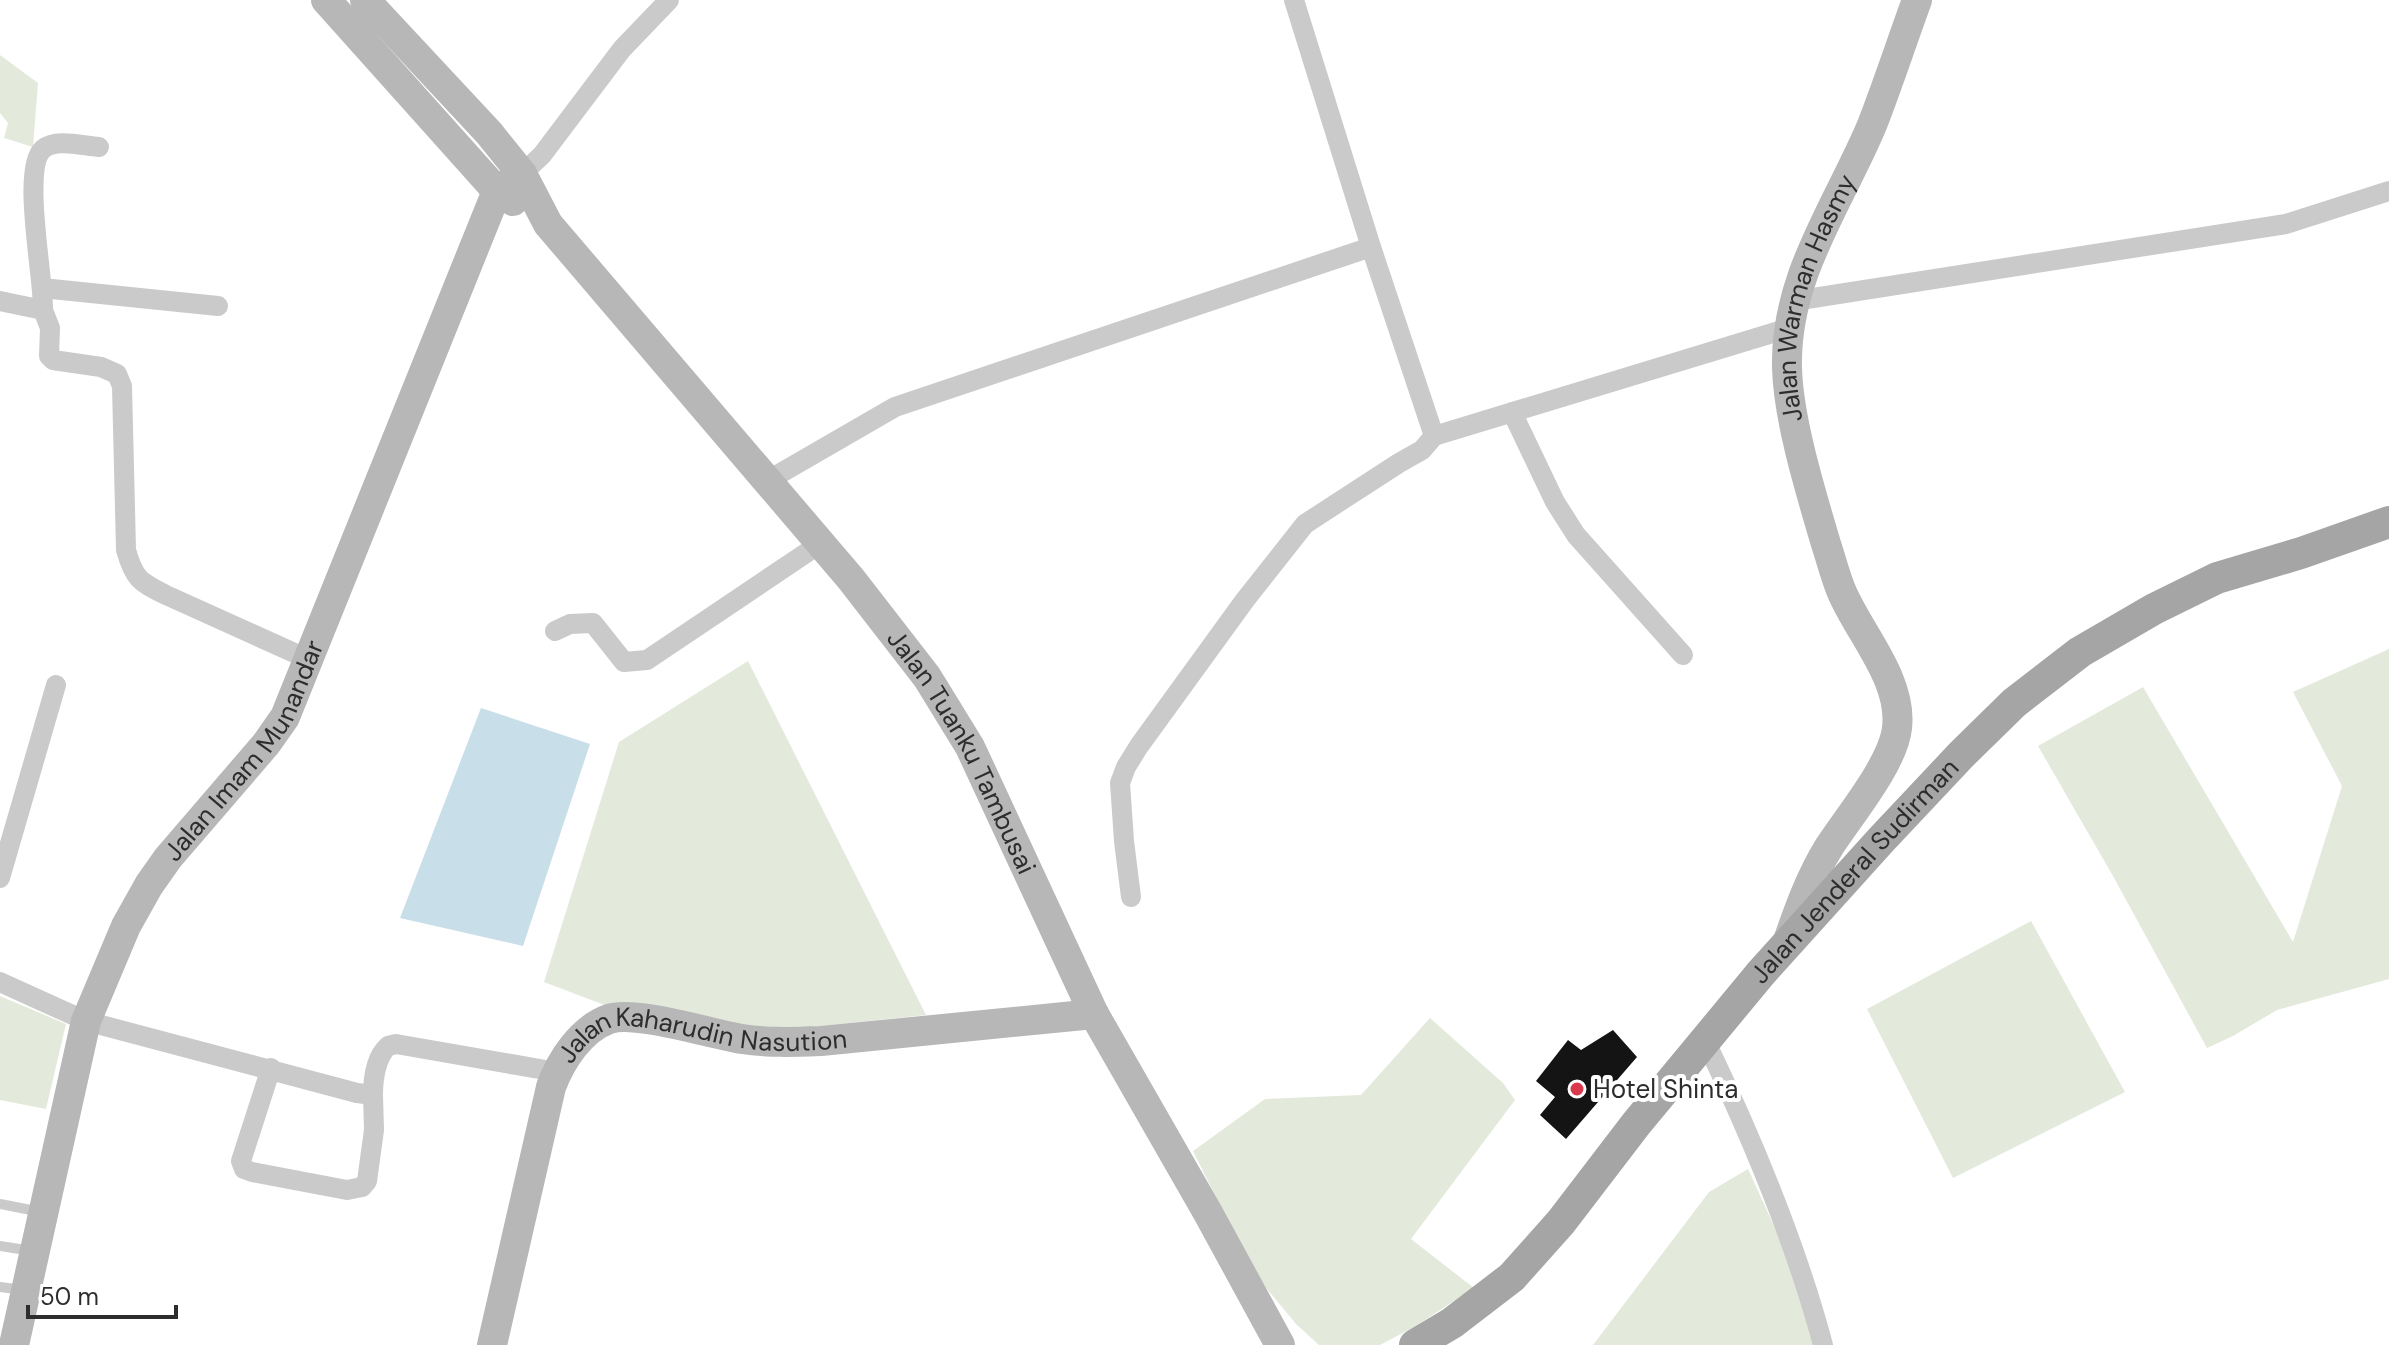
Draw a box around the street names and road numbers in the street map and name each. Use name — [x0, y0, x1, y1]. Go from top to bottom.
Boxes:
street label: Jalan Warman Hasmy — [1770, 168, 1863, 425]
street label: Jalan Tuanku Tambusai — [880, 623, 1044, 880]
street label: Jalan Imam Munandar — [156, 635, 331, 868]
street label: Jalan Jenderal Sudirman — [1742, 751, 1966, 991]
street label: Jalan Kaharudin Nasution — [550, 1000, 849, 1069]

